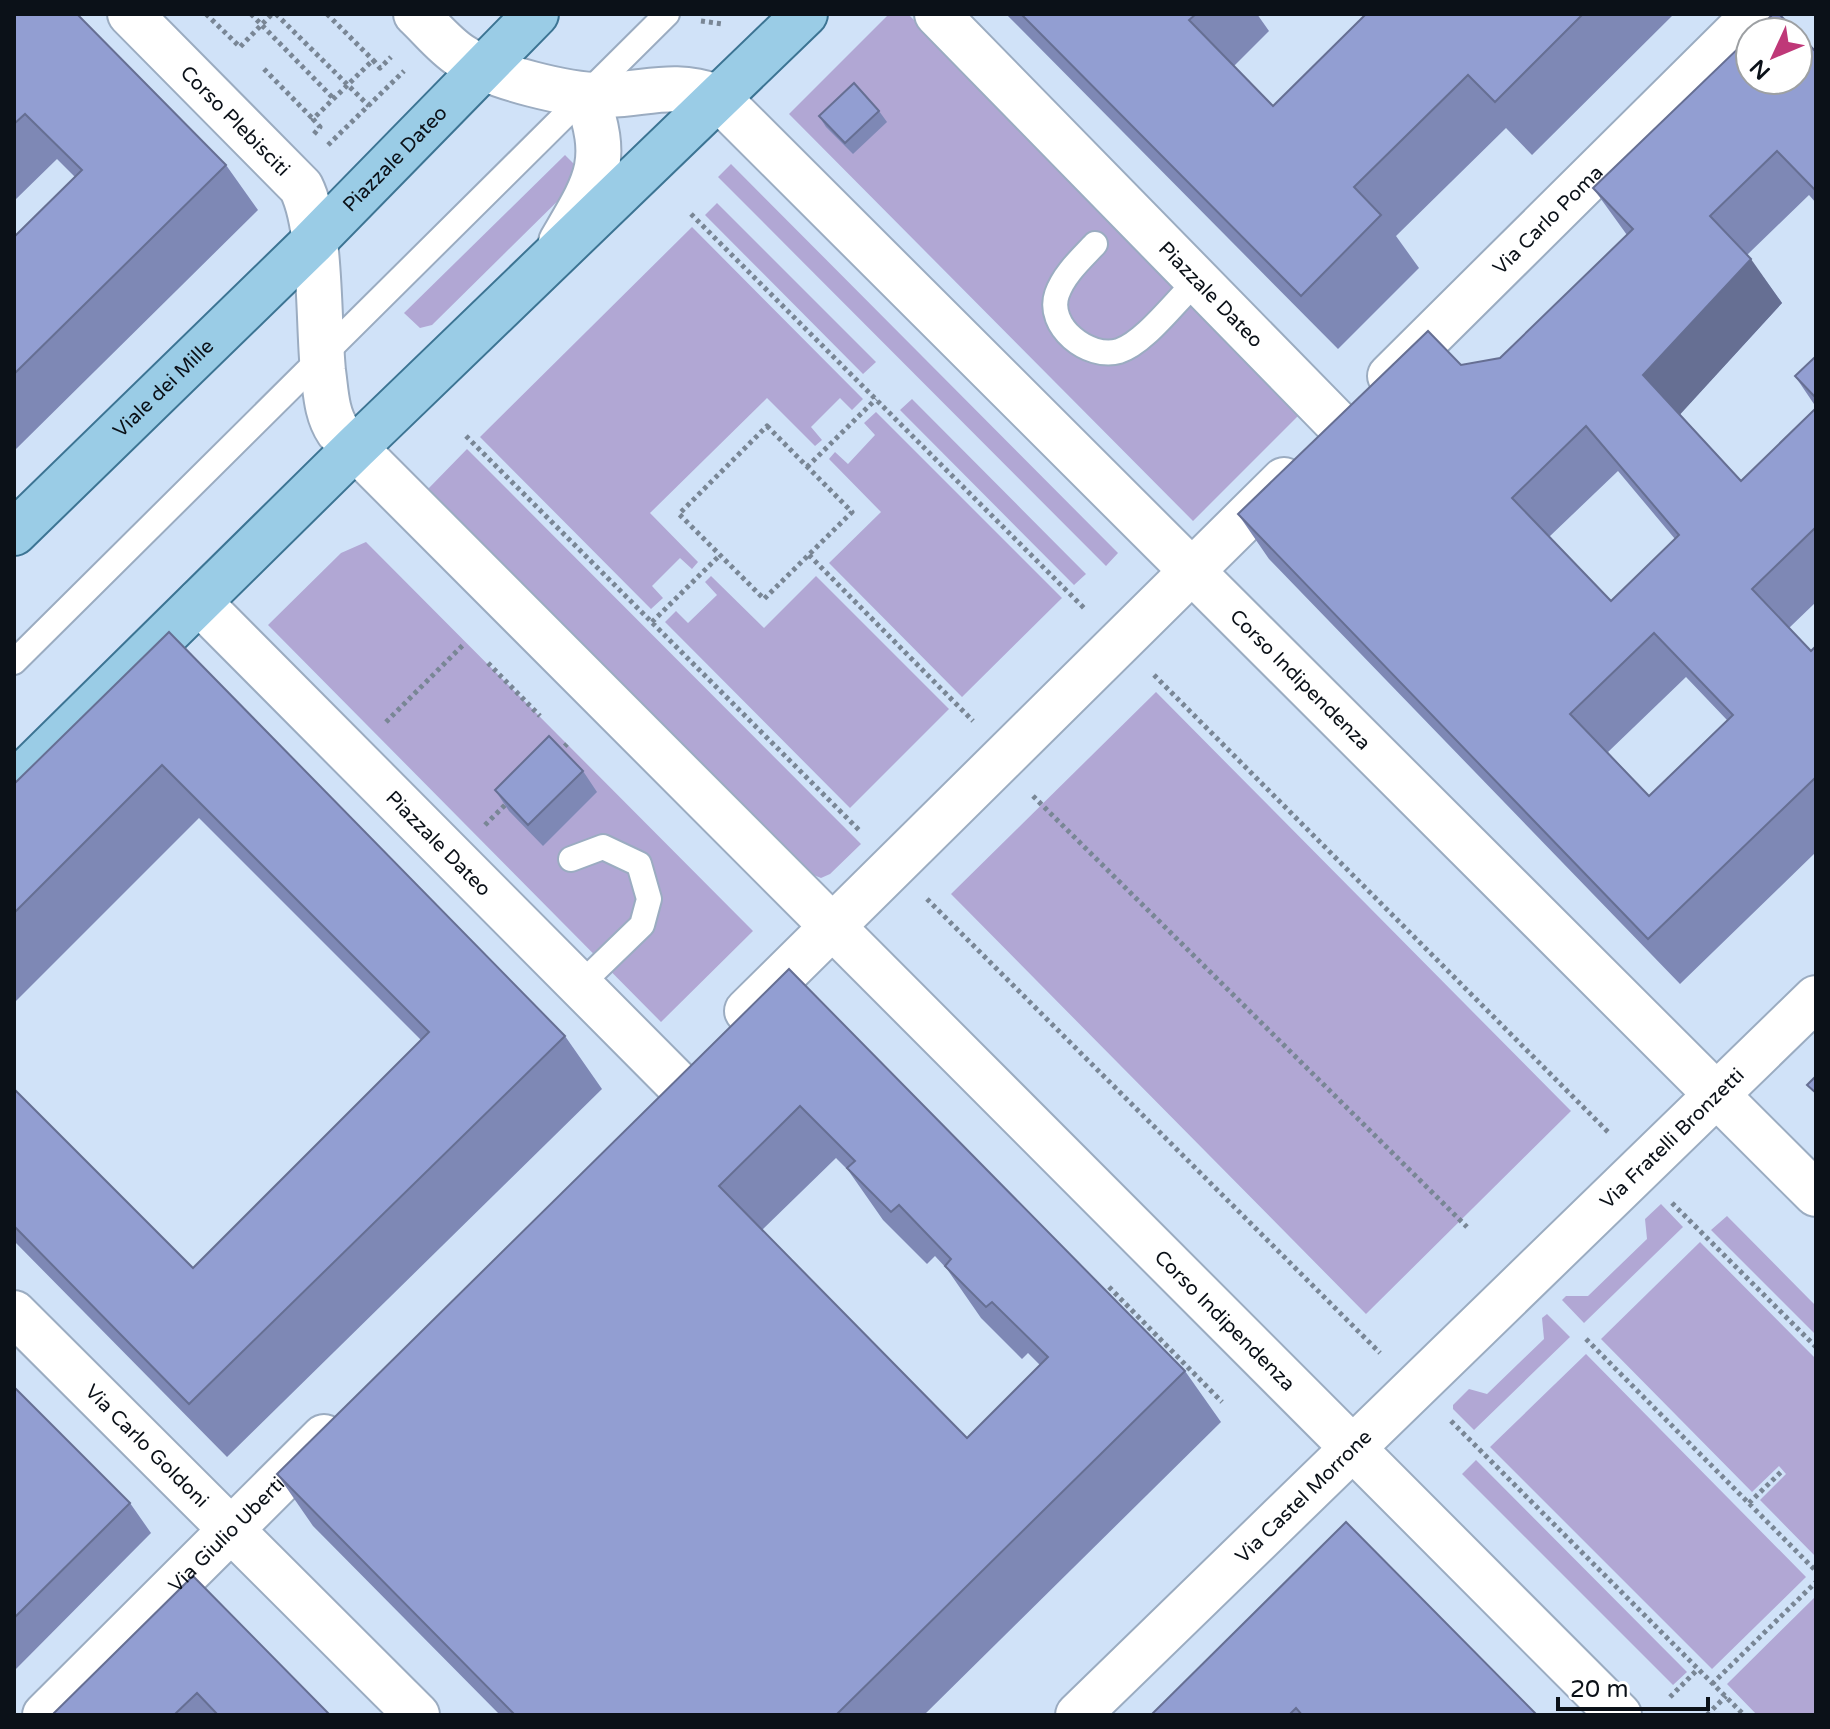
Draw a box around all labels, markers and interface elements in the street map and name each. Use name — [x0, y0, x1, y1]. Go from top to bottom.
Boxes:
north arrow — [1734, 16, 1814, 96]
text: N — [1745, 54, 1776, 85]
street label: Corso Plebisciti — [175, 61, 294, 182]
street label: Piazzale Dateo — [338, 101, 453, 217]
street label: Via Carlo Poma — [1488, 161, 1608, 280]
street label: Piazzale Dateo — [1153, 237, 1268, 353]
street label: Viale dei Mille — [108, 334, 219, 443]
street label: Corso Indipendenza — [1224, 605, 1375, 756]
street label: Piazzale Dateo — [380, 786, 495, 902]
street label: Via Fratelli Bronzetti — [1596, 1063, 1750, 1214]
street label: Corso Indipendenza — [1149, 1245, 1300, 1396]
street label: Via Carlo Goldoni — [80, 1380, 213, 1513]
street label: Via Castel Morrone — [1231, 1425, 1377, 1569]
street label: Via Giulio Uberti — [164, 1472, 290, 1598]
scale bar — [1558, 1661, 1708, 1711]
text: 20 m — [1570, 1675, 1628, 1704]

